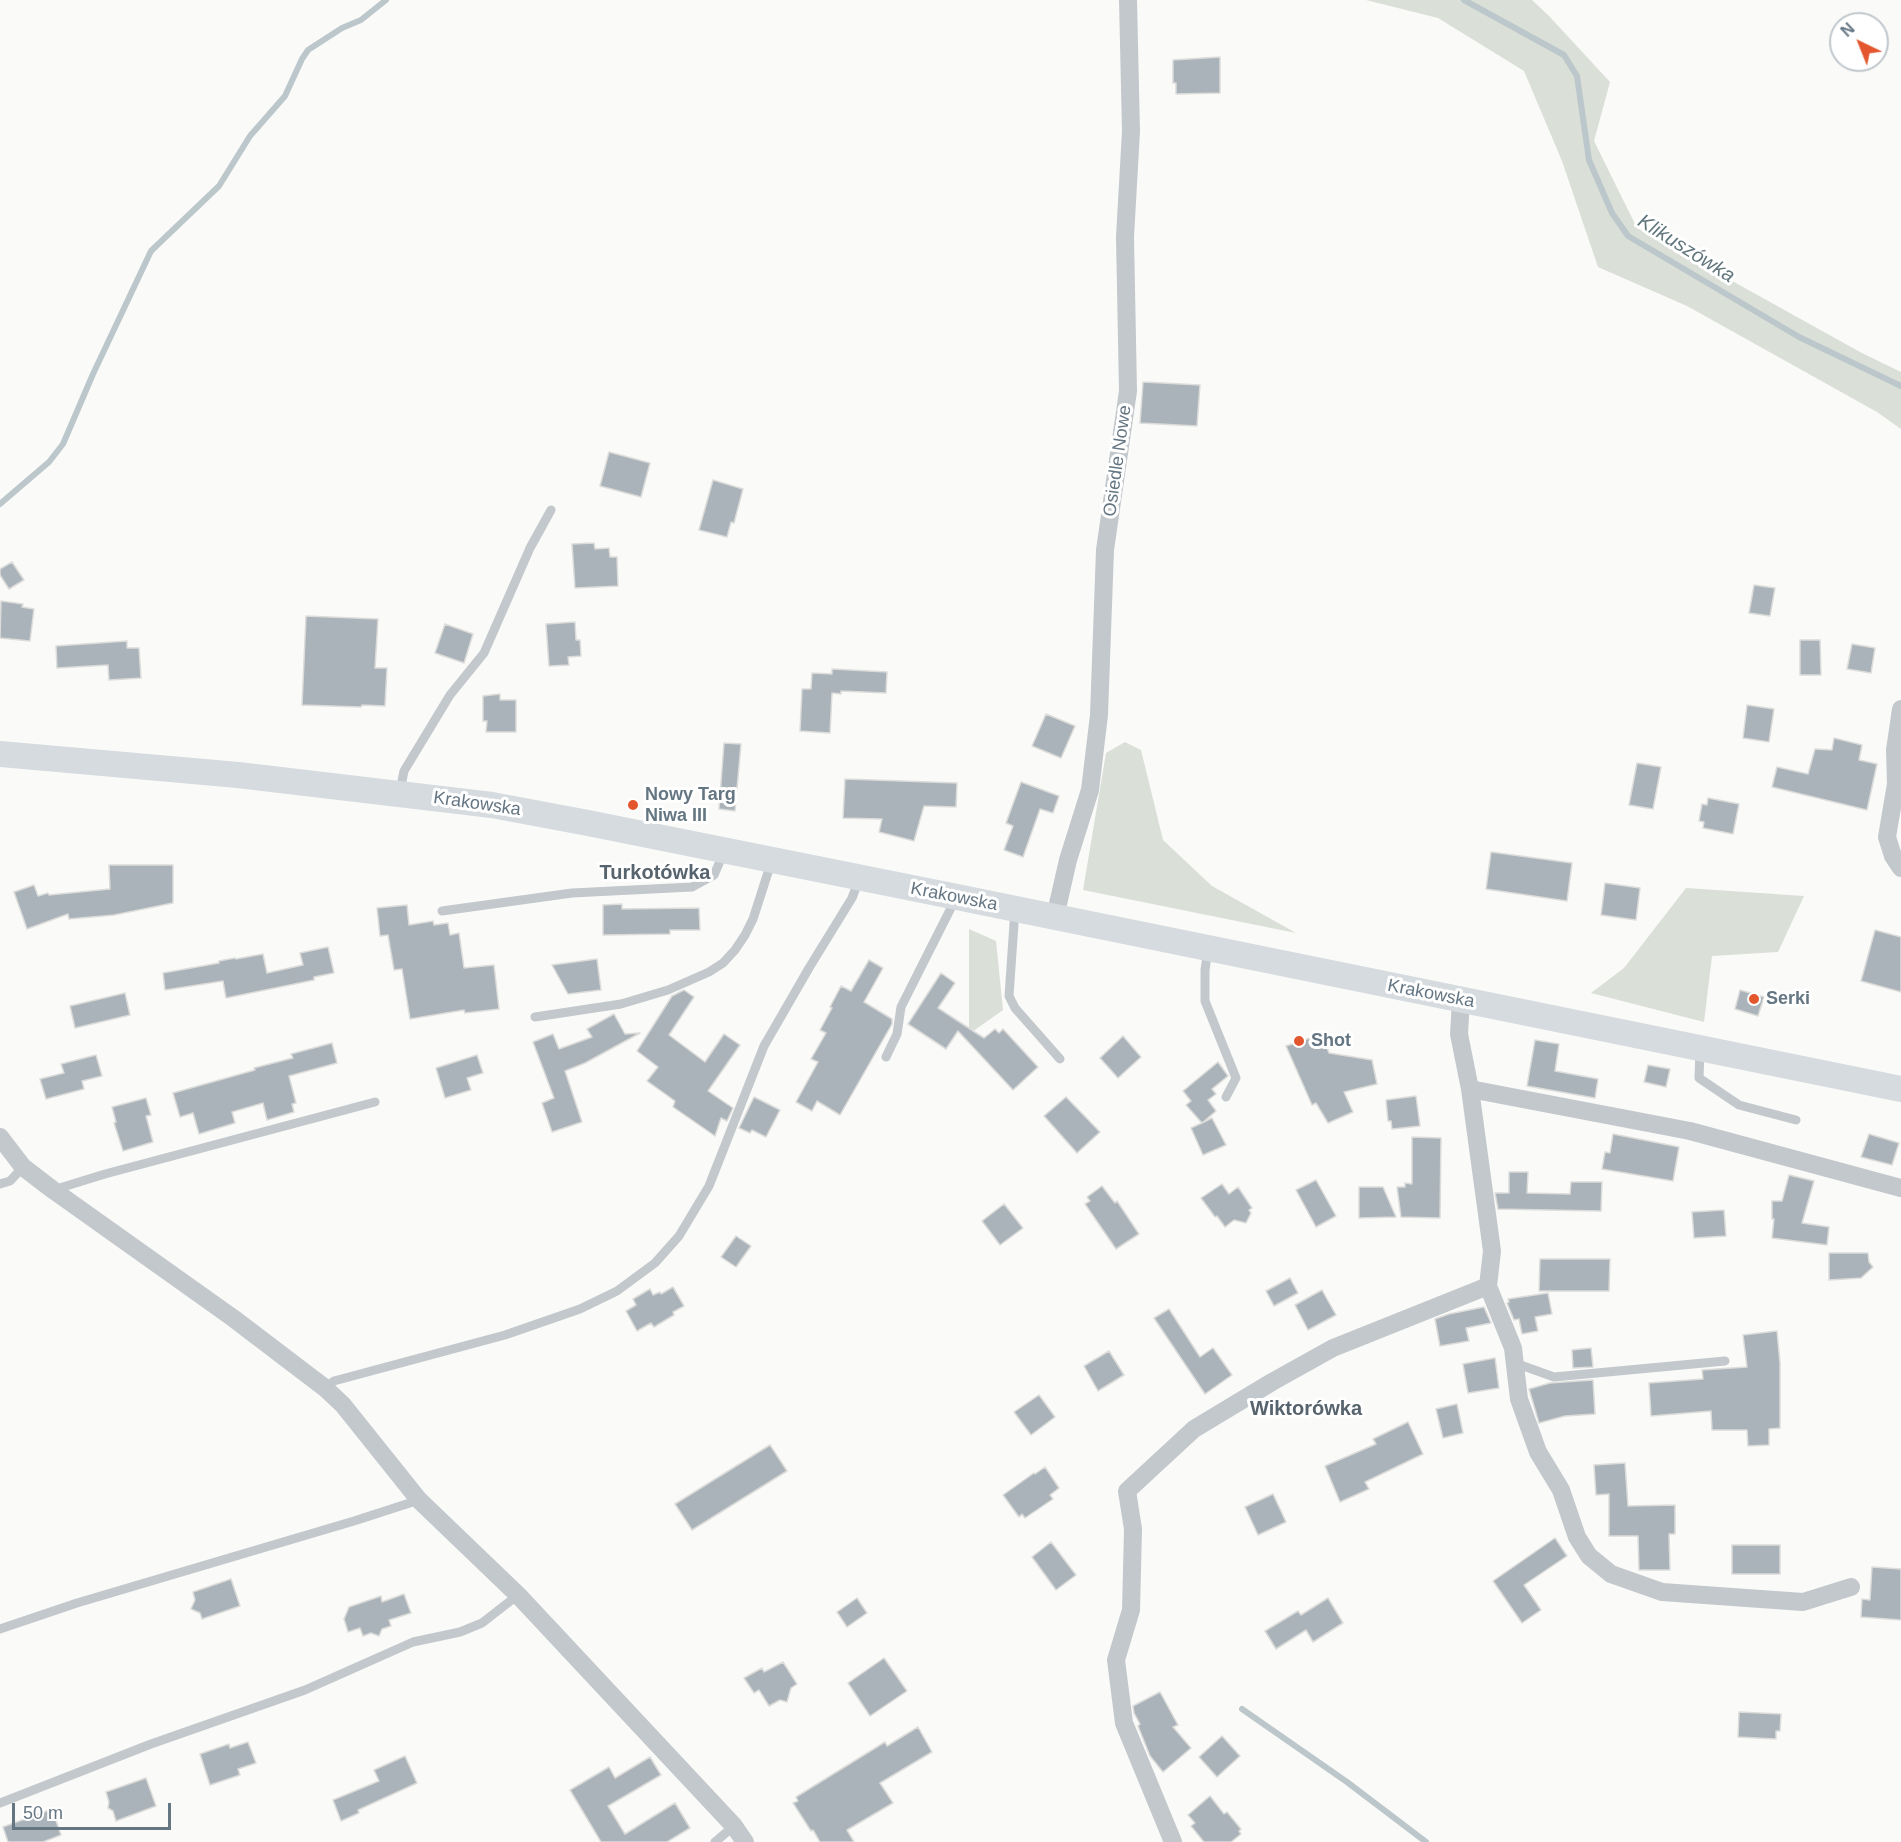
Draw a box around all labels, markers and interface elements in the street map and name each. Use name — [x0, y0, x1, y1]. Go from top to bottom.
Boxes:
north arrow — [1829, 12, 1889, 72]
text: N — [1838, 20, 1858, 40]
water label: Klikuszówka — [1633, 210, 1739, 288]
street label: Osiedle Nowe — [1100, 404, 1136, 518]
place label: Nowy Targ Niwa III — [645, 784, 736, 826]
street label: Krakowska — [432, 787, 522, 821]
marker: Nowy Targ Niwa III — [626, 798, 640, 812]
district label: Turkotówka — [600, 861, 710, 885]
street label: Krakowska — [909, 878, 999, 916]
street label: Krakowska — [1386, 975, 1476, 1013]
place label: Serki — [1766, 988, 1810, 1010]
marker: Serki — [1747, 992, 1761, 1006]
place label: Shot — [1311, 1030, 1351, 1052]
marker: Shot — [1292, 1034, 1306, 1048]
district label: Wiktorówka — [1250, 1397, 1362, 1421]
scale bar — [15, 1791, 174, 1829]
text: 50 m — [23, 1803, 63, 1823]

